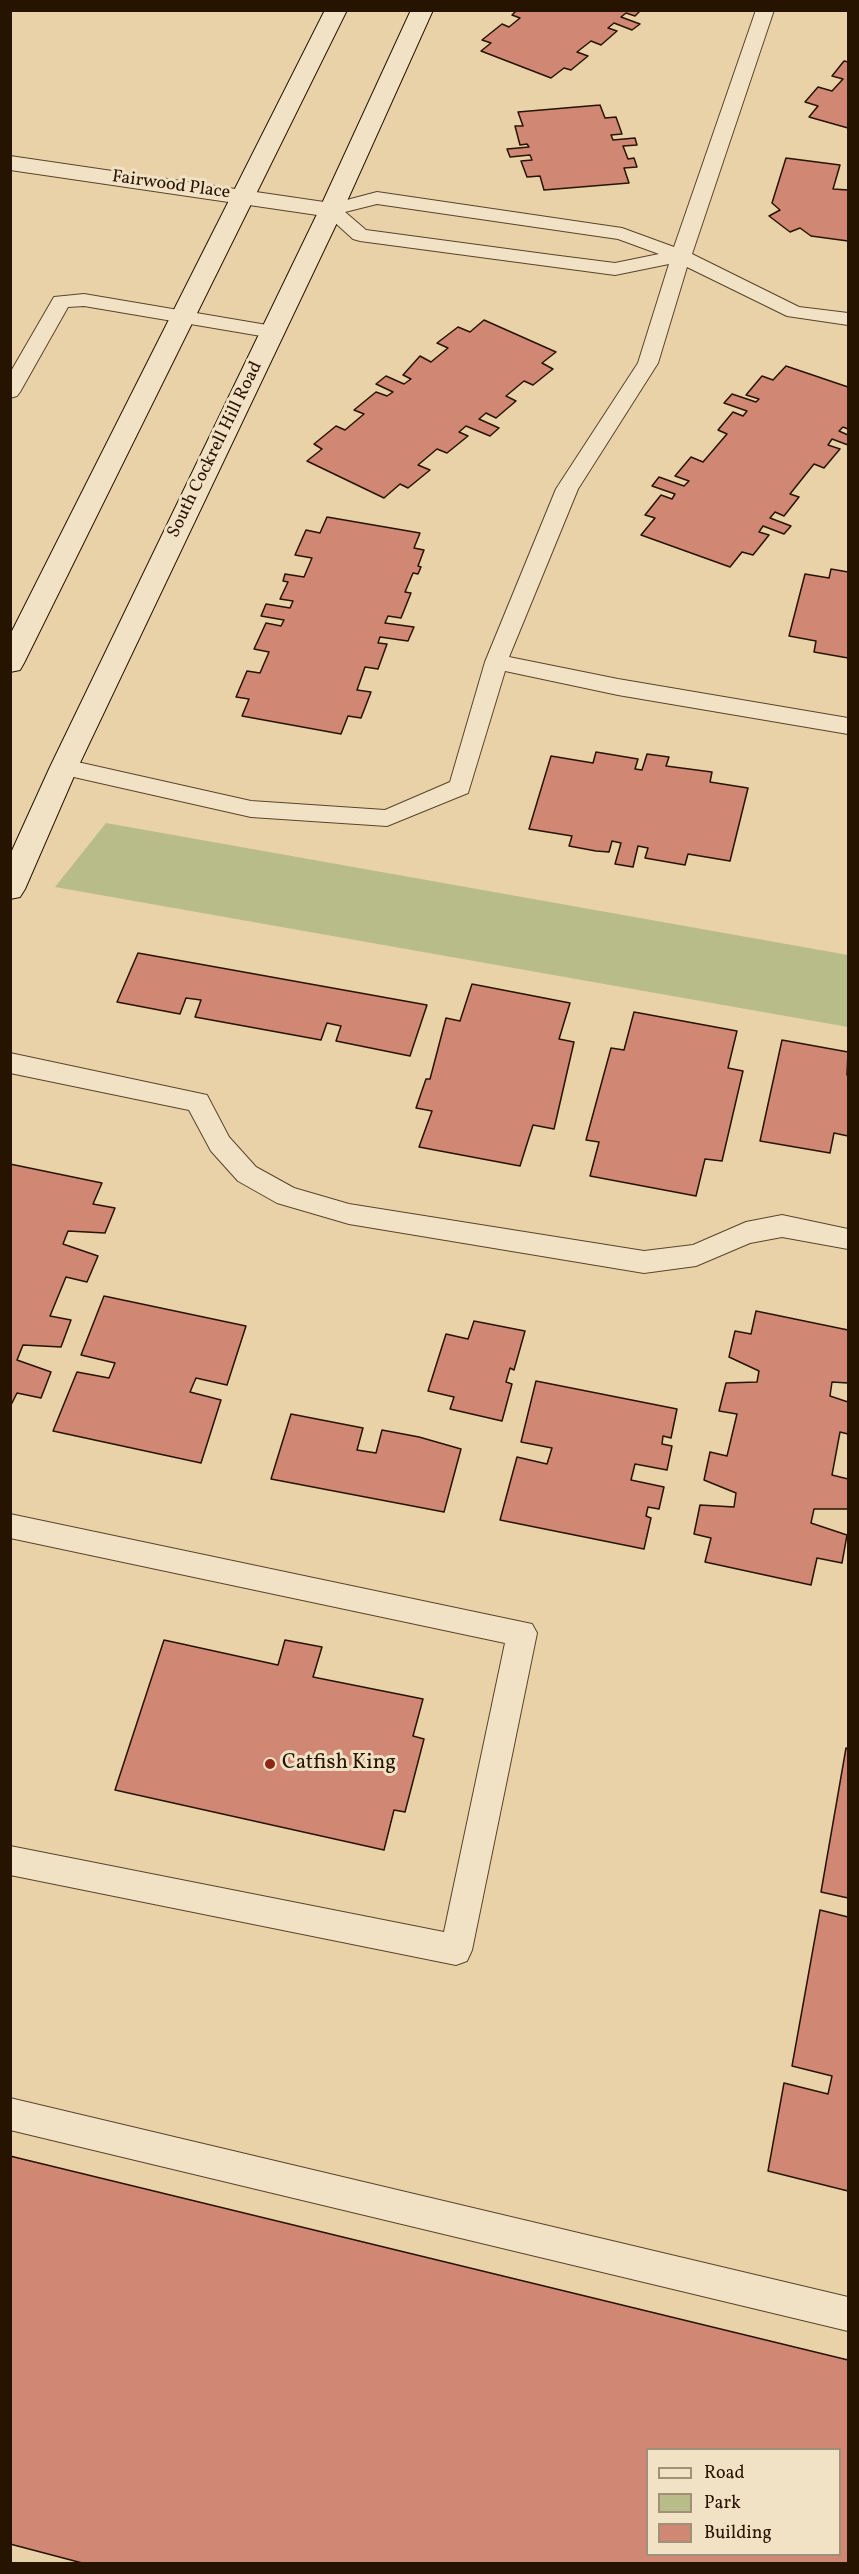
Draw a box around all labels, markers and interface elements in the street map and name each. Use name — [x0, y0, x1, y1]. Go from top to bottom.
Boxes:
street label: Fairwood Place — [110, 167, 232, 205]
street label: South Cockrell Hill Road — [164, 358, 268, 542]
place label: Catfish King — [282, 1751, 396, 1777]
marker: Catfish King — [263, 1757, 277, 1771]
legend — [646, 2448, 841, 2556]
text: Road — [704, 2461, 745, 2486]
text: Park — [704, 2491, 741, 2516]
text: Building — [704, 2521, 772, 2546]

